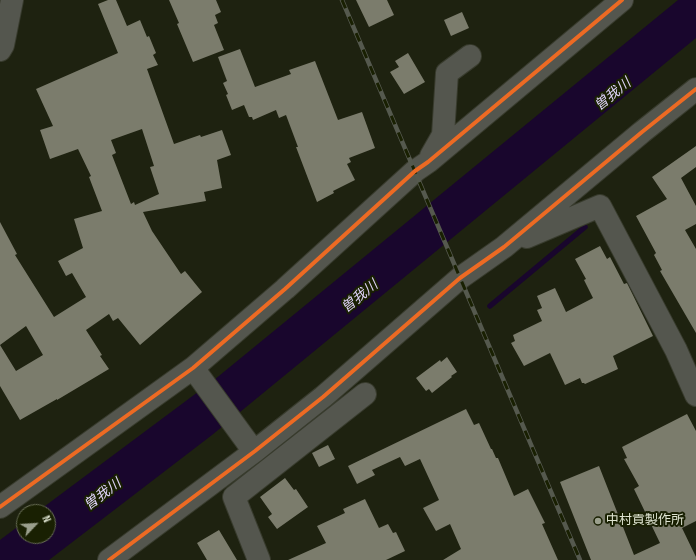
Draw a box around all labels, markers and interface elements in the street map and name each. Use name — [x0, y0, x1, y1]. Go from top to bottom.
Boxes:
water label: 曽我川 — [591, 75, 635, 115]
water label: 曽我川 — [338, 277, 382, 317]
water label: 曽我川 — [81, 476, 125, 514]
north arrow — [16, 504, 56, 544]
place label: 中村貢製作所 — [606, 513, 684, 529]
text: N — [39, 514, 54, 525]
marker: 中村貢製作所 — [593, 516, 603, 526]

